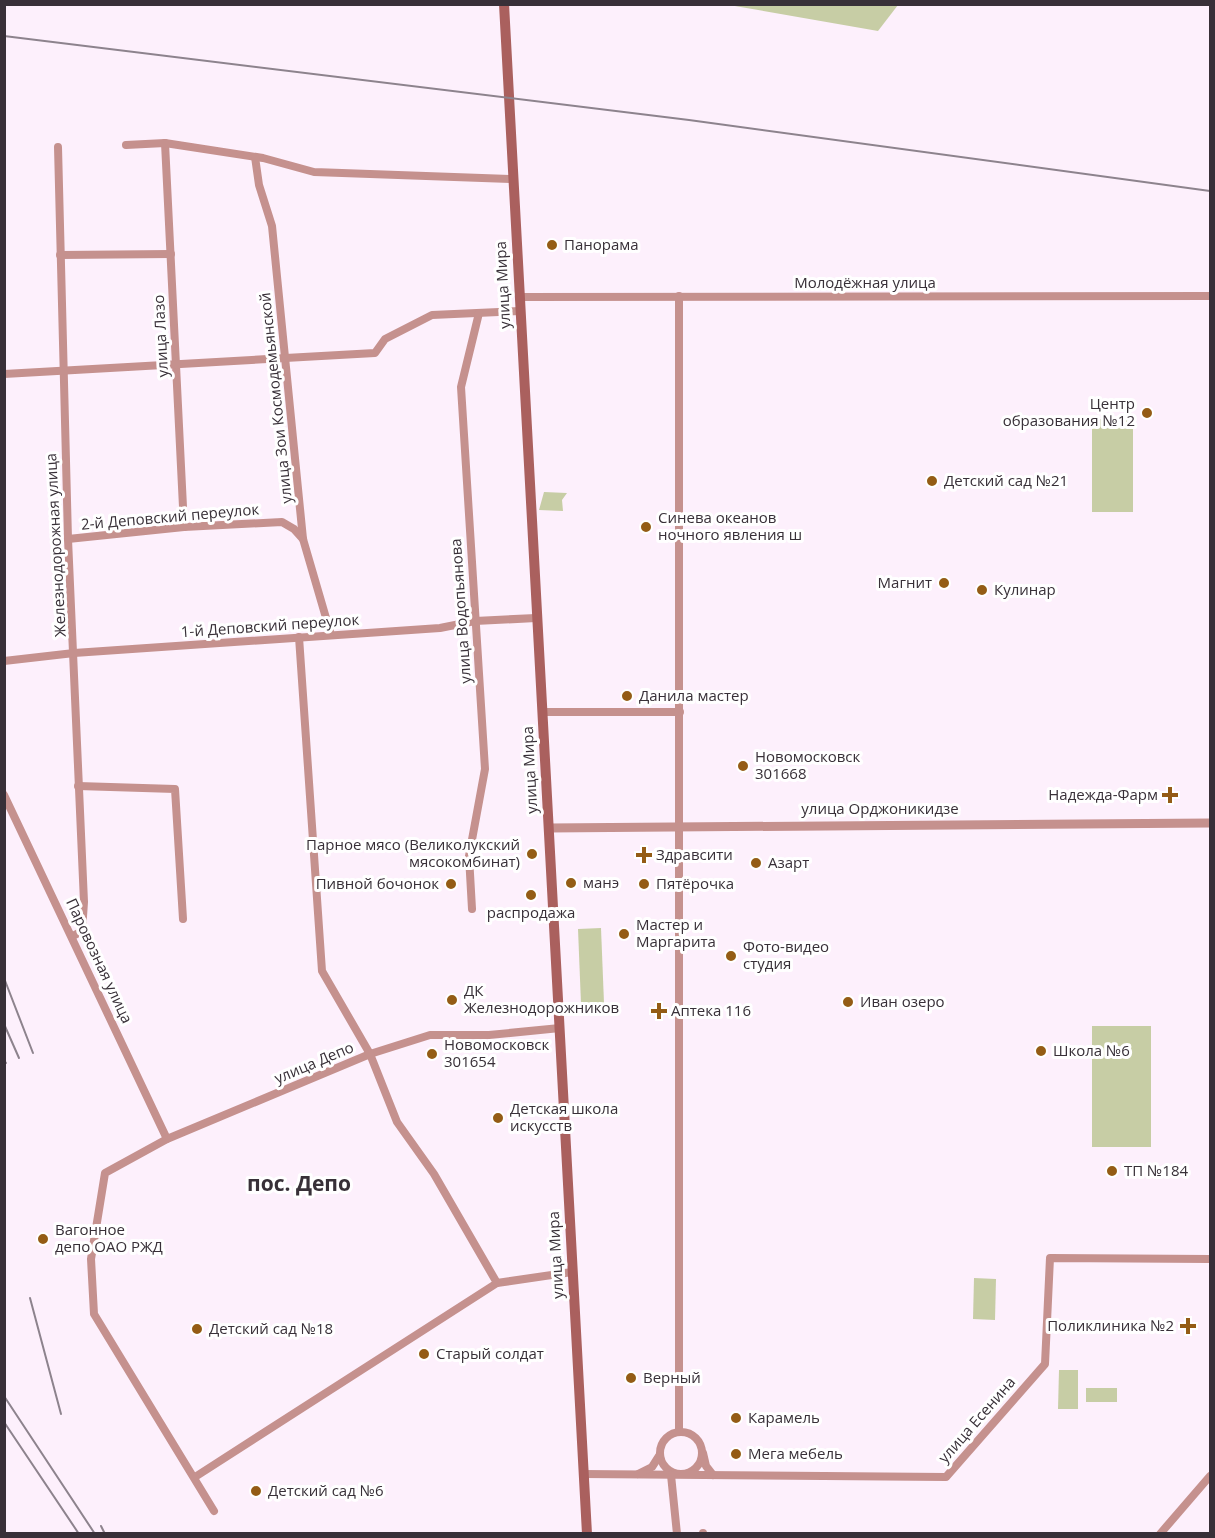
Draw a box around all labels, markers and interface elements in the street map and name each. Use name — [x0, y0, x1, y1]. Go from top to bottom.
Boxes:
place label: Панорама — [564, 234, 639, 254]
marker: Панорама — [545, 238, 559, 252]
street label: улица Мира — [490, 241, 514, 329]
street label: Молодёжная улица — [794, 272, 936, 292]
street label: улица Зои Космодемьянской — [254, 292, 296, 505]
street label: улица Лазо — [148, 294, 172, 378]
place label: Центр образования №12 — [1003, 393, 1135, 430]
marker: Центр образования №12 — [1140, 406, 1154, 420]
street label: Железнодорожная улица — [40, 453, 70, 637]
place label: Детский сад №21 — [944, 470, 1068, 490]
marker: Детский сад №21 — [925, 474, 939, 488]
street label: 2-й Деповский переулок — [80, 498, 260, 534]
place label: Синева океанов ночного явления ш — [658, 507, 802, 544]
marker: Синева океанов ночного явления ш — [639, 520, 653, 534]
street label: улица Водопьянова — [445, 538, 475, 684]
place label: Магнит — [878, 572, 932, 592]
marker: Магнит — [937, 576, 951, 590]
place label: Кулинар — [994, 579, 1056, 599]
marker: Кулинар — [975, 583, 989, 597]
street label: 1-й Деповский переулок — [180, 609, 360, 641]
place label: Данила мастер — [639, 685, 749, 705]
marker: Данила мастер — [620, 689, 634, 703]
street label: улица Мира — [517, 726, 541, 814]
place label: Новомосковск 301668 — [755, 746, 861, 783]
marker: Новомосковск 301668 — [736, 759, 750, 773]
place label: Надежда-Фарм — [1048, 784, 1158, 804]
marker: Надежда-Фарм — [1163, 788, 1177, 802]
street label: улица Орджоникидзе — [801, 798, 959, 818]
place label: Парное мясо (Великолукский мясокомбинат) — [306, 834, 520, 871]
place label: Здравсити — [656, 844, 733, 864]
marker: Парное мясо (Великолукский мясокомбинат) — [525, 847, 539, 861]
marker: Здравсити — [637, 848, 651, 862]
place label: Азарт — [768, 852, 809, 872]
marker: Азарт — [749, 856, 763, 870]
place label: манэ — [583, 872, 619, 892]
place label: Пивной бочонок — [316, 873, 439, 893]
place label: Пятёрочка — [656, 873, 734, 893]
marker: манэ — [564, 876, 578, 890]
marker: Пивной бочонок — [444, 877, 458, 891]
marker: Пятёрочка — [637, 877, 651, 891]
marker: распродажа — [524, 888, 538, 902]
street label: Паровозная улица — [62, 895, 138, 1026]
place label: распродажа — [487, 902, 575, 922]
place label: Мастер и Маргарита — [636, 914, 716, 951]
marker: Мастер и Маргарита — [617, 927, 631, 941]
place label: Фото-видео студия — [743, 936, 829, 973]
marker: Фото-видео студия — [724, 949, 738, 963]
place label: ДК Железнодорожников — [464, 980, 619, 1017]
place label: Иван озеро — [860, 991, 945, 1011]
marker: ДК Железнодорожников — [445, 993, 459, 1007]
marker: Иван озеро — [841, 995, 855, 1009]
place label: Аптека 116 — [671, 1000, 751, 1020]
marker: Аптека 116 — [652, 1004, 666, 1018]
place label: Новомосковск 301654 — [444, 1034, 550, 1071]
street label: улица Депо — [271, 1036, 356, 1088]
place label: Школа №6 — [1053, 1040, 1130, 1060]
marker: Школа №6 — [1034, 1044, 1048, 1058]
marker: Новомосковск 301654 — [425, 1047, 439, 1061]
place label: Детская школа искусств — [510, 1098, 618, 1135]
marker: Детская школа искусств — [491, 1111, 505, 1125]
place label: ТП №184 — [1124, 1160, 1189, 1180]
marker: ТП №184 — [1105, 1164, 1119, 1178]
district label: пос. Депо — [247, 1169, 351, 1197]
street label: улица Мира — [543, 1211, 567, 1299]
place label: Вагонное депо ОАО РЖД — [55, 1219, 163, 1256]
marker: Вагонное депо ОАО РЖД — [36, 1232, 50, 1246]
place label: Поликлиника №2 — [1047, 1315, 1174, 1335]
marker: Поликлиника №2 — [1179, 1317, 1197, 1335]
place label: Детский сад №18 — [209, 1318, 333, 1338]
marker: Детский сад №18 — [190, 1322, 204, 1336]
place label: Старый солдат — [436, 1343, 544, 1363]
marker: Старый солдат — [417, 1347, 431, 1361]
place label: Верный — [643, 1367, 701, 1387]
marker: Верный — [624, 1371, 638, 1385]
street label: улица Есенина — [933, 1372, 1019, 1467]
place label: Карамель — [748, 1407, 820, 1427]
marker: Карамель — [729, 1411, 743, 1425]
place label: Мега мебель — [748, 1443, 843, 1463]
marker: Мега мебель — [729, 1447, 743, 1461]
place label: Детский сад №6 — [268, 1480, 384, 1500]
marker: Детский сад №6 — [249, 1484, 263, 1498]

